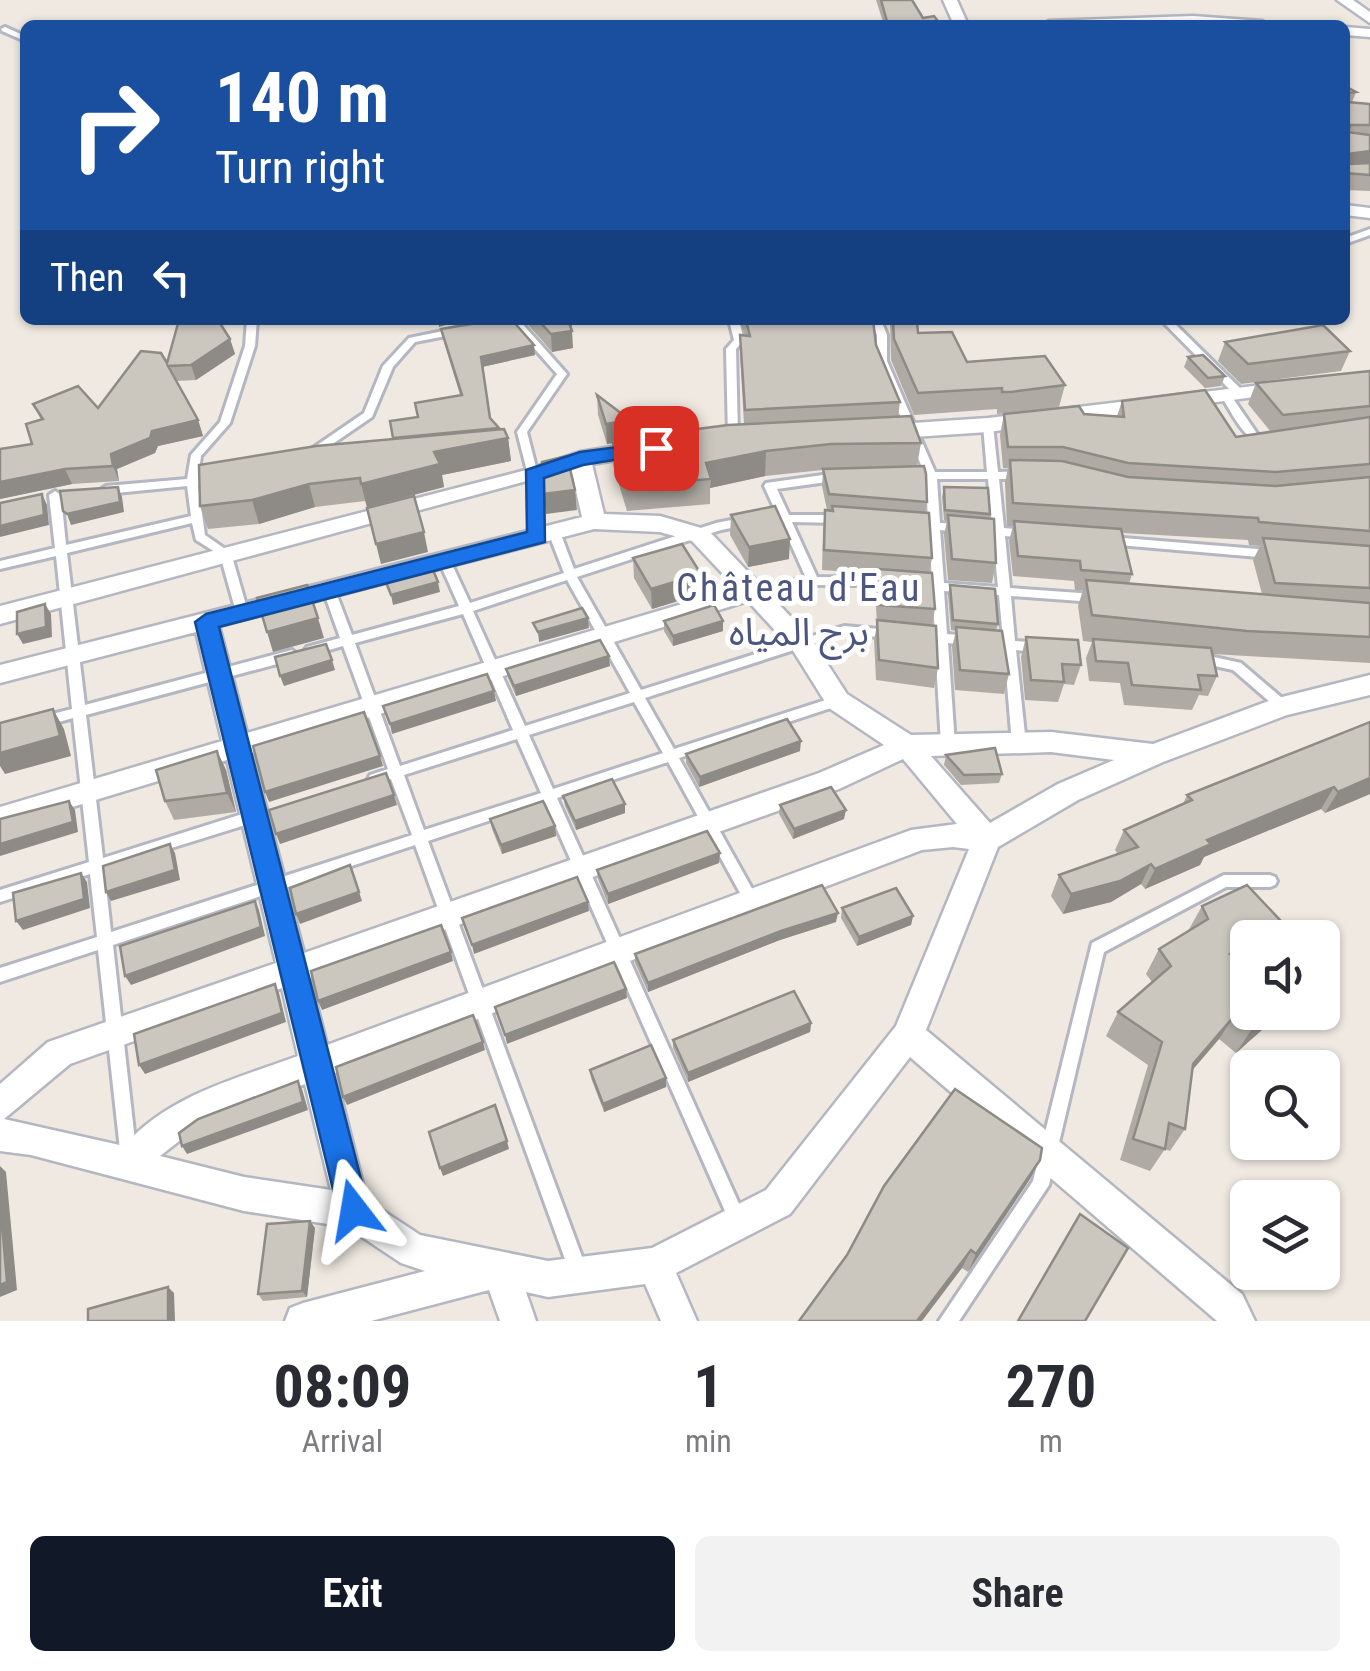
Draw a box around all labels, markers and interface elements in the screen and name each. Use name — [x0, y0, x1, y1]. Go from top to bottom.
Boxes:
text: 140 m — [215, 57, 389, 139]
icon: right — [50, 60, 180, 190]
text: Turn right — [215, 141, 385, 194]
icon: left — [144, 250, 199, 305]
text: Then — [50, 256, 124, 300]
pin — [614, 406, 699, 491]
icon: arrive — [629, 421, 684, 476]
district label: Château d'Eau برج المياه — [676, 566, 922, 660]
map controls — [1230, 920, 1340, 1290]
button: sound — [1230, 920, 1340, 1030]
button: search — [1230, 1050, 1340, 1160]
position arrow — [302, 1158, 406, 1262]
button: layers — [1230, 1180, 1340, 1290]
text: 08:09 — [274, 1351, 411, 1422]
text: 1 — [693, 1351, 724, 1422]
text: 270 — [1005, 1351, 1096, 1422]
text: Arrival — [302, 1422, 383, 1460]
text: min — [685, 1422, 732, 1460]
text: m — [1039, 1422, 1063, 1460]
button: Exit — [30, 1536, 675, 1651]
button: Share — [695, 1536, 1340, 1651]

